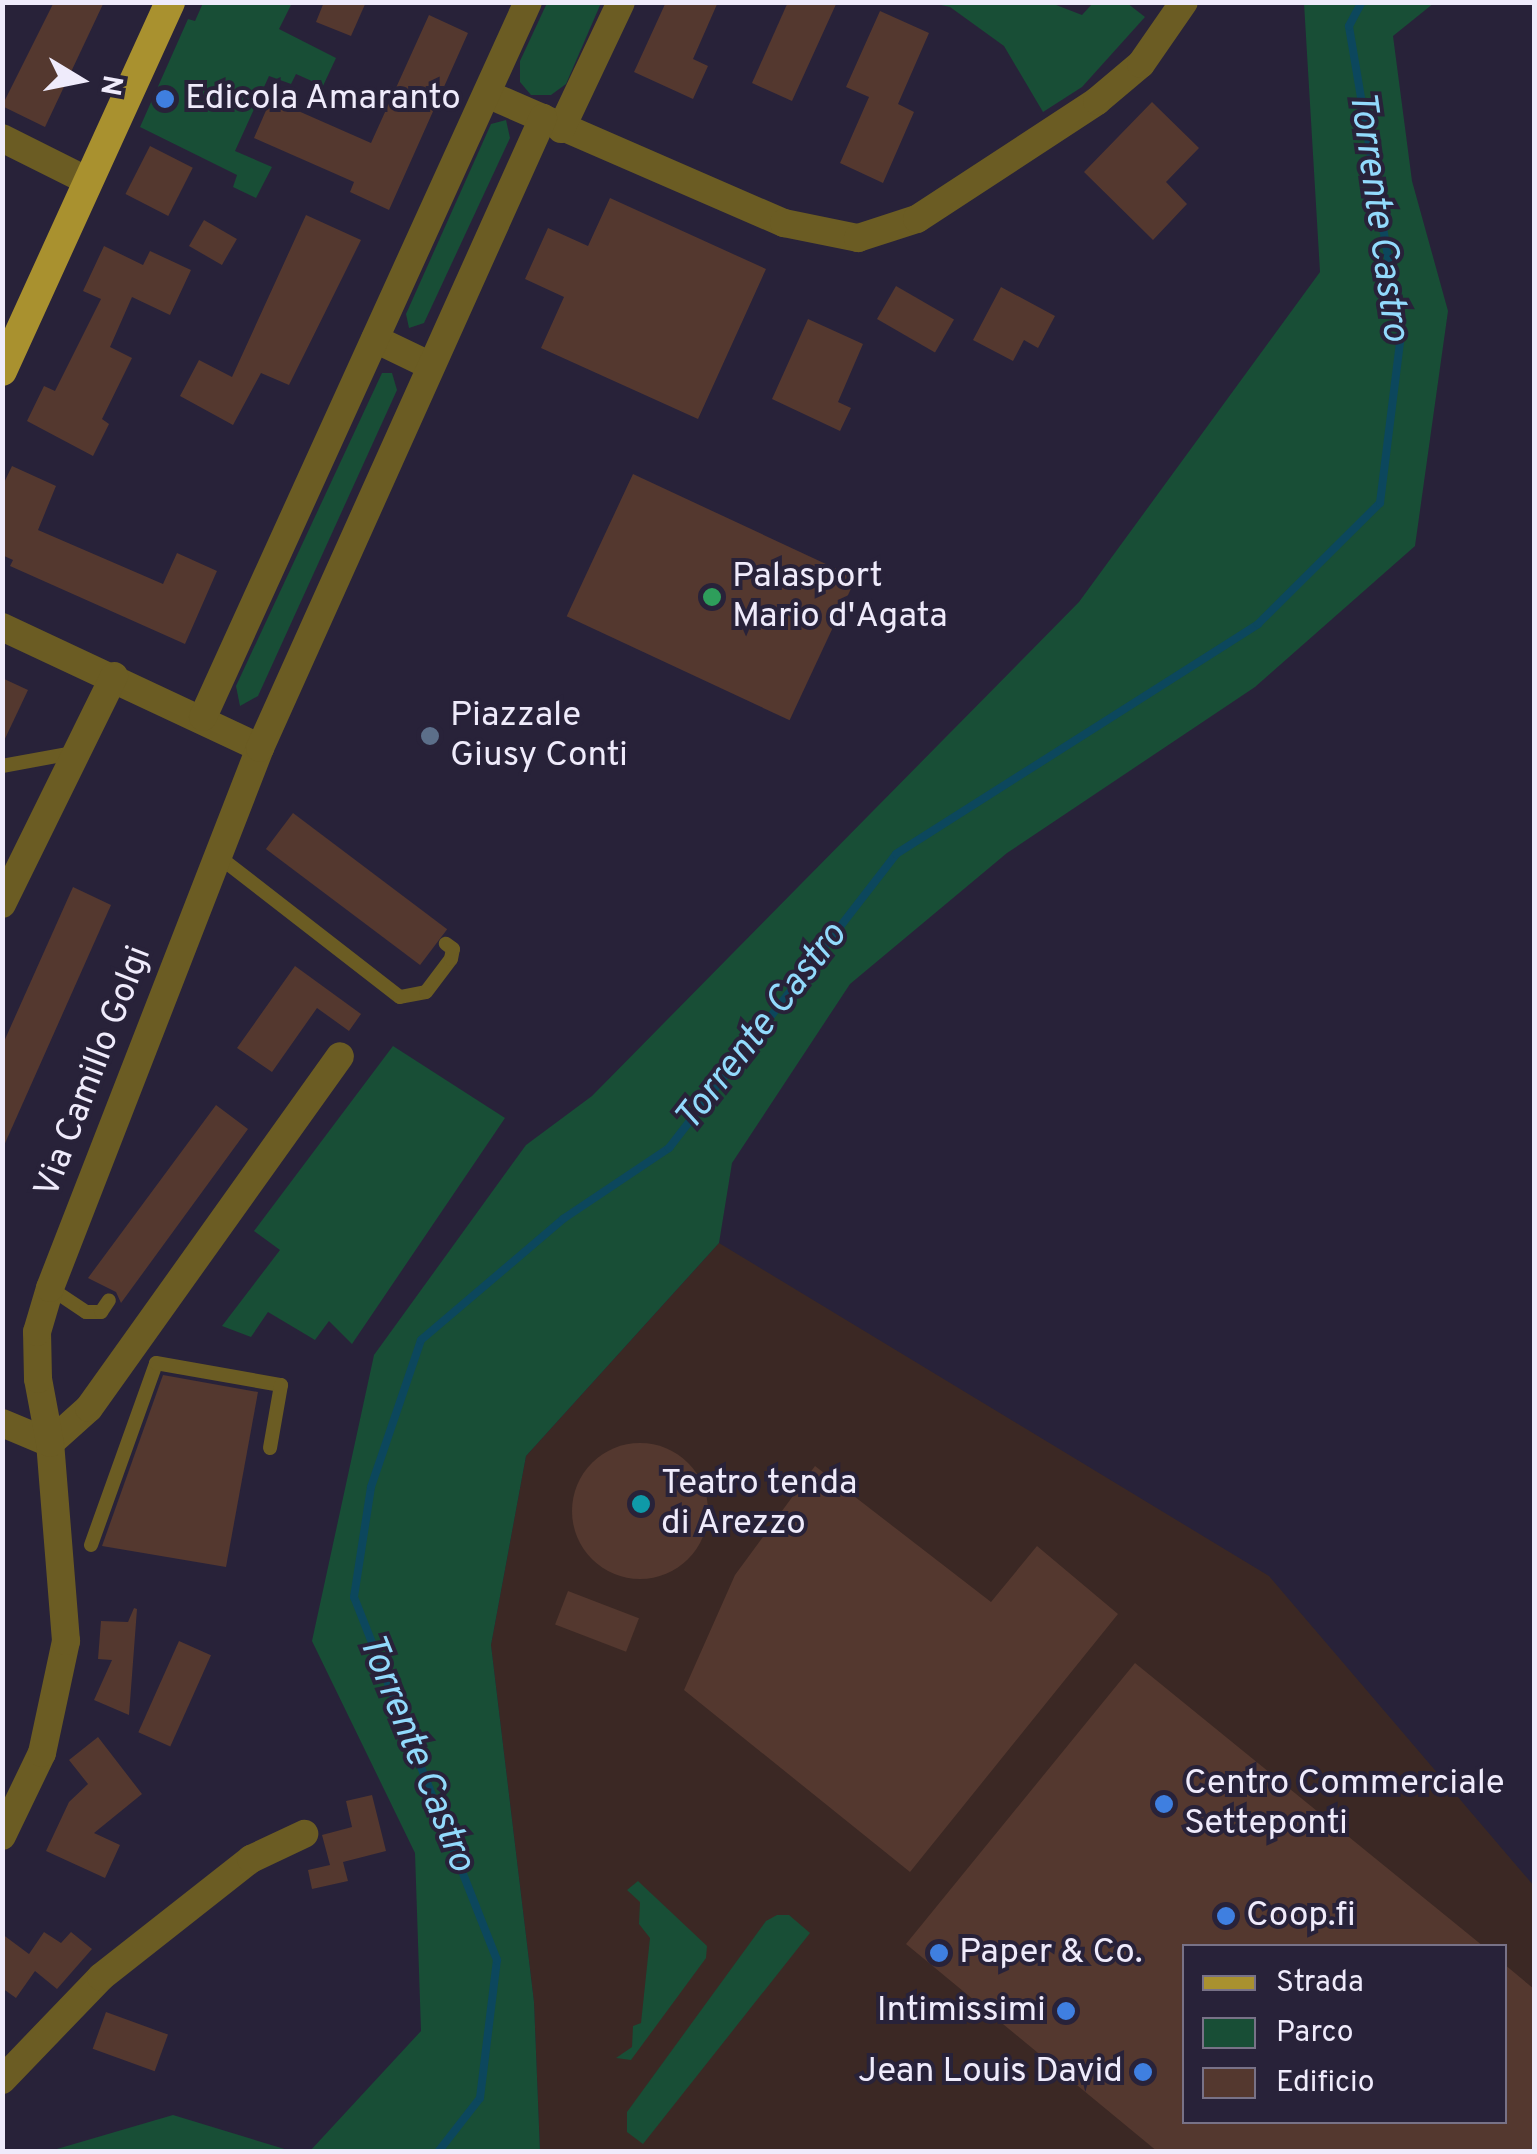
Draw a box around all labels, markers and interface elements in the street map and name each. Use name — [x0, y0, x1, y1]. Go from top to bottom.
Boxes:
north arrow — [30, 30, 130, 130]
text: N — [90, 72, 129, 98]
place label: Edicola Amaranto — [185, 78, 462, 120]
marker: Edicola Amaranto — [154, 88, 176, 110]
water label: Torrente Castro — [1337, 88, 1417, 344]
place label: Palasport Mario d'Agata — [732, 556, 948, 638]
marker: Palasport Mario d'Agata — [701, 586, 723, 608]
place label: Piazzale Giusy Conti — [450, 695, 628, 777]
marker: Piazzale Giusy Conti — [419, 725, 441, 747]
water label: Torrente Castro — [666, 915, 858, 1141]
street label: Via Camillo Golgi — [27, 940, 161, 1204]
place label: Teatro tenda di Arezzo — [661, 1463, 857, 1545]
marker: Teatro tenda di Arezzo — [630, 1493, 652, 1515]
water label: Torrente Castro — [347, 1628, 483, 1878]
place label: Centro Commerciale Setteponti — [1184, 1763, 1505, 1845]
marker: Centro Commerciale Setteponti — [1153, 1793, 1175, 1815]
place label: Coop.fi — [1246, 1895, 1356, 1937]
marker: Coop.fi — [1215, 1905, 1237, 1927]
place label: Paper & Co. — [959, 1932, 1143, 1974]
marker: Paper & Co. — [928, 1942, 950, 1964]
legend — [1182, 1944, 1507, 2124]
text: Strada — [1276, 1965, 1364, 2002]
place label: Intimissimi — [877, 1990, 1046, 2032]
marker: Intimissimi — [1055, 2000, 1077, 2022]
text: Parco — [1276, 2015, 1353, 2052]
place label: Jean Louis David — [858, 2051, 1123, 2093]
marker: Jean Louis David — [1132, 2061, 1154, 2083]
text: Edificio — [1276, 2065, 1374, 2102]

